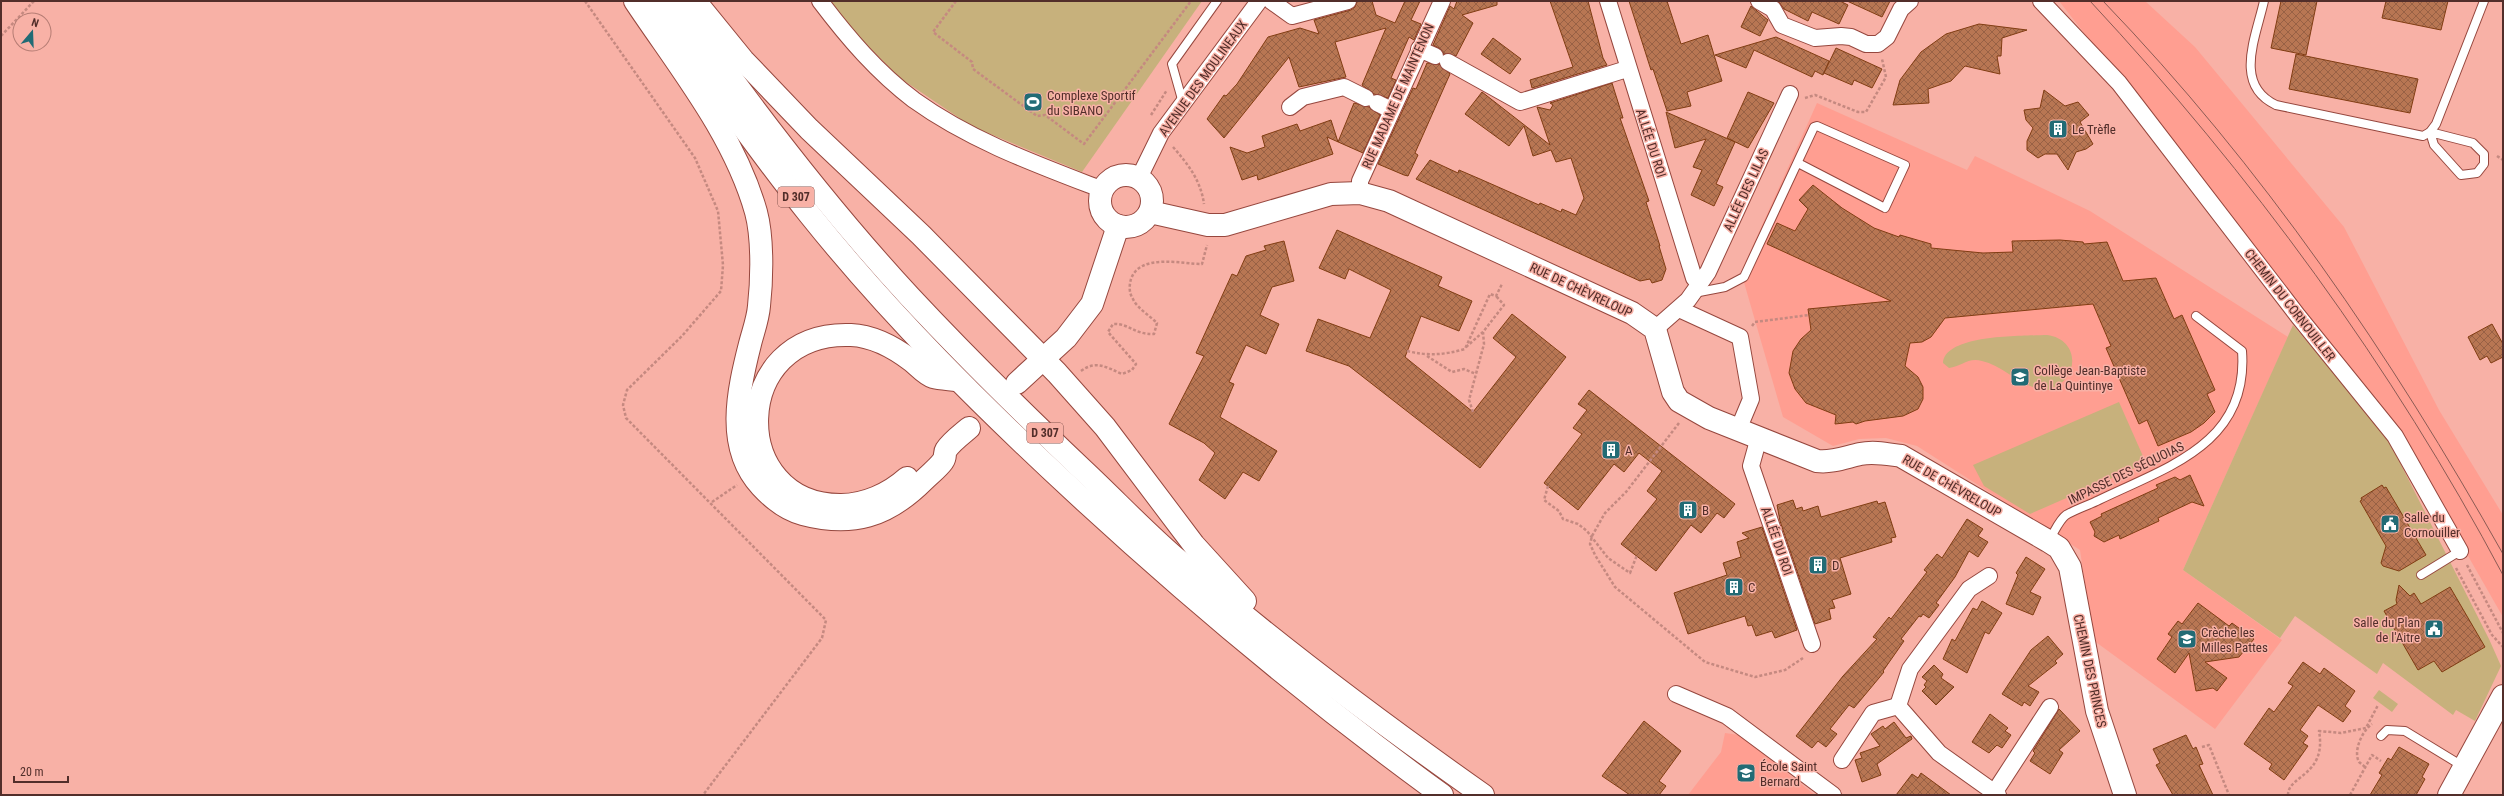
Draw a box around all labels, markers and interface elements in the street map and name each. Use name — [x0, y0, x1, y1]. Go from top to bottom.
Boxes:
north arrow — [12, 12, 52, 52]
text: N — [30, 16, 41, 30]
street label: AVENUE DES MOULINEAUX — [1156, 17, 1250, 139]
street label: RUE MADAME DE MAINTENON — [1359, 21, 1437, 171]
place label: Complexe Sportif du SIBANO — [1047, 88, 1136, 118]
sports icon: Complexe Sportif du SIBANO — [1022, 91, 1044, 113]
street label: ALLÉE DU ROI — [1633, 107, 1669, 179]
building icon: Le Trèfle — [2047, 118, 2069, 140]
place label: Le Trèfle — [2072, 122, 2116, 137]
street label: ALLÉE DES LILAS — [1720, 146, 1772, 234]
road number: D 307 — [778, 187, 814, 207]
street label: CHEMIN DU CORNOUILLER — [2242, 246, 2338, 364]
street label: RUE DE CHÈVRELOUP — [1527, 260, 1635, 320]
place label: Collège Jean-Baptiste de La Quintinye — [2034, 363, 2146, 393]
school or university icon: Collège Jean-Baptiste de La Quintinye — [2009, 366, 2031, 388]
road number: D 307 — [1027, 423, 1063, 443]
street label: IMPASSE DES SÉQUOIAS — [2066, 438, 2187, 508]
building icon: A — [1600, 439, 1622, 461]
place label: A — [1625, 443, 1633, 458]
street label: RUE DE CHÈVRELOUP — [1900, 452, 2004, 520]
building icon: B — [1677, 499, 1699, 521]
place label: B — [1702, 503, 1709, 518]
street label: ALLÉE DU ROI — [1758, 505, 1796, 577]
place label: Salle du Cornouiller — [2404, 510, 2460, 540]
public building icon: Salle du Cornouiller — [2379, 513, 2401, 535]
building icon: D — [1807, 554, 1829, 576]
place label: D — [1832, 558, 1839, 573]
building icon: C — [1723, 576, 1745, 598]
place label: C — [1748, 580, 1755, 595]
street label: CHEMIN DES PRINCES — [2071, 613, 2109, 729]
place label: Salle du Plan de l'Aitre — [2354, 615, 2420, 645]
public building icon: Salle du Plan de l'Aitre — [2423, 618, 2445, 640]
place label: Crèche les Milles Pattes — [2201, 625, 2268, 655]
school or university icon: Crèche les Milles Pattes — [2176, 628, 2198, 650]
scale bar — [14, 758, 68, 784]
place label: École Saint Bernard — [1760, 759, 1817, 789]
school or university icon: École Saint Bernard — [1735, 762, 1757, 784]
text: 20 m — [20, 765, 44, 779]

